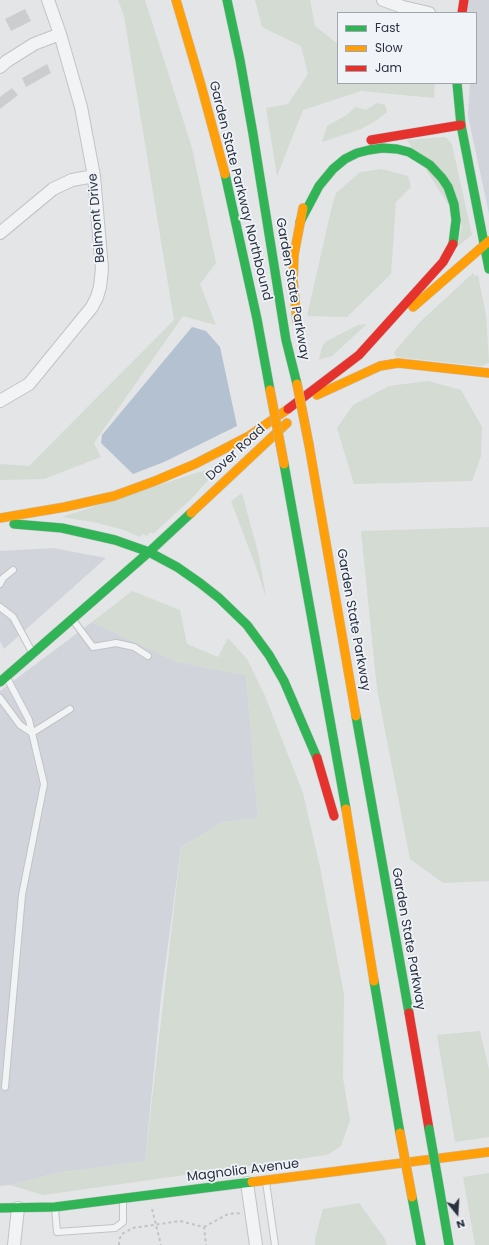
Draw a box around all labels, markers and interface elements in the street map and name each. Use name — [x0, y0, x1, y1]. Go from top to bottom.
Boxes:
legend — [337, 12, 477, 84]
text: Fast — [375, 19, 400, 36]
text: Slow — [375, 39, 403, 56]
text: Jam — [375, 59, 402, 76]
street label: Garden State Parkway Northbound — [205, 80, 275, 302]
street label: Belmont Drive — [85, 172, 109, 264]
street label: Garden State Parkway — [272, 217, 312, 361]
street label: Dover Road — [203, 422, 269, 484]
street label: Garden State Parkway — [333, 548, 373, 692]
street label: Garden State Parkway — [388, 867, 428, 1011]
street label: Magnolia Avenue — [186, 1156, 300, 1186]
north arrow — [437, 1193, 477, 1233]
text: N — [454, 1216, 467, 1233]

